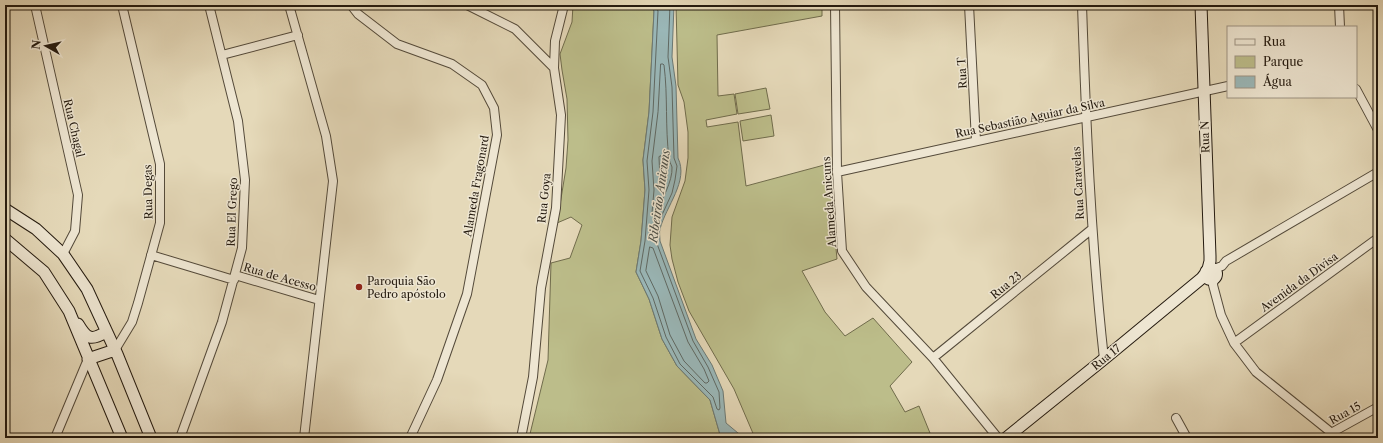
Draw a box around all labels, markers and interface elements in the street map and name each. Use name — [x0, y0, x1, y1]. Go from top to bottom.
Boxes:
north arrow — [26, 26, 66, 66]
legend — [1227, 26, 1357, 98]
text: Rua — [1263, 34, 1286, 49]
text: N — [29, 38, 44, 50]
text: Parque — [1263, 54, 1304, 69]
street label: Rua T — [954, 56, 970, 89]
text: Água — [1262, 73, 1293, 89]
street label: Rua Sebastião Aguiar da Silva — [954, 95, 1106, 141]
street label: Rua Chagal — [60, 97, 88, 159]
street label: Rua N — [1197, 121, 1213, 153]
street label: Alameda Fragonard — [460, 134, 492, 239]
street label: Rua Caravelas — [1069, 146, 1087, 220]
water label: Ribeirão Anicuns — [645, 148, 673, 245]
street label: Alameda Anicuns — [819, 156, 839, 249]
street label: Rua Degas — [141, 164, 155, 220]
street label: Rua Goya — [534, 172, 554, 224]
street label: Rua El Grego — [224, 177, 240, 247]
street label: Avenida da Divisa — [1257, 249, 1341, 315]
street label: Rua de Acesso — [242, 260, 318, 294]
street label: Rua 23 — [988, 268, 1024, 302]
place label: Paroquia São Pedro apóstolo — [367, 274, 446, 301]
marker: Paroquia São Pedro apóstolo — [354, 282, 364, 292]
street label: Rua 17 — [1089, 341, 1124, 373]
street label: Rua 15 — [1327, 399, 1363, 427]

